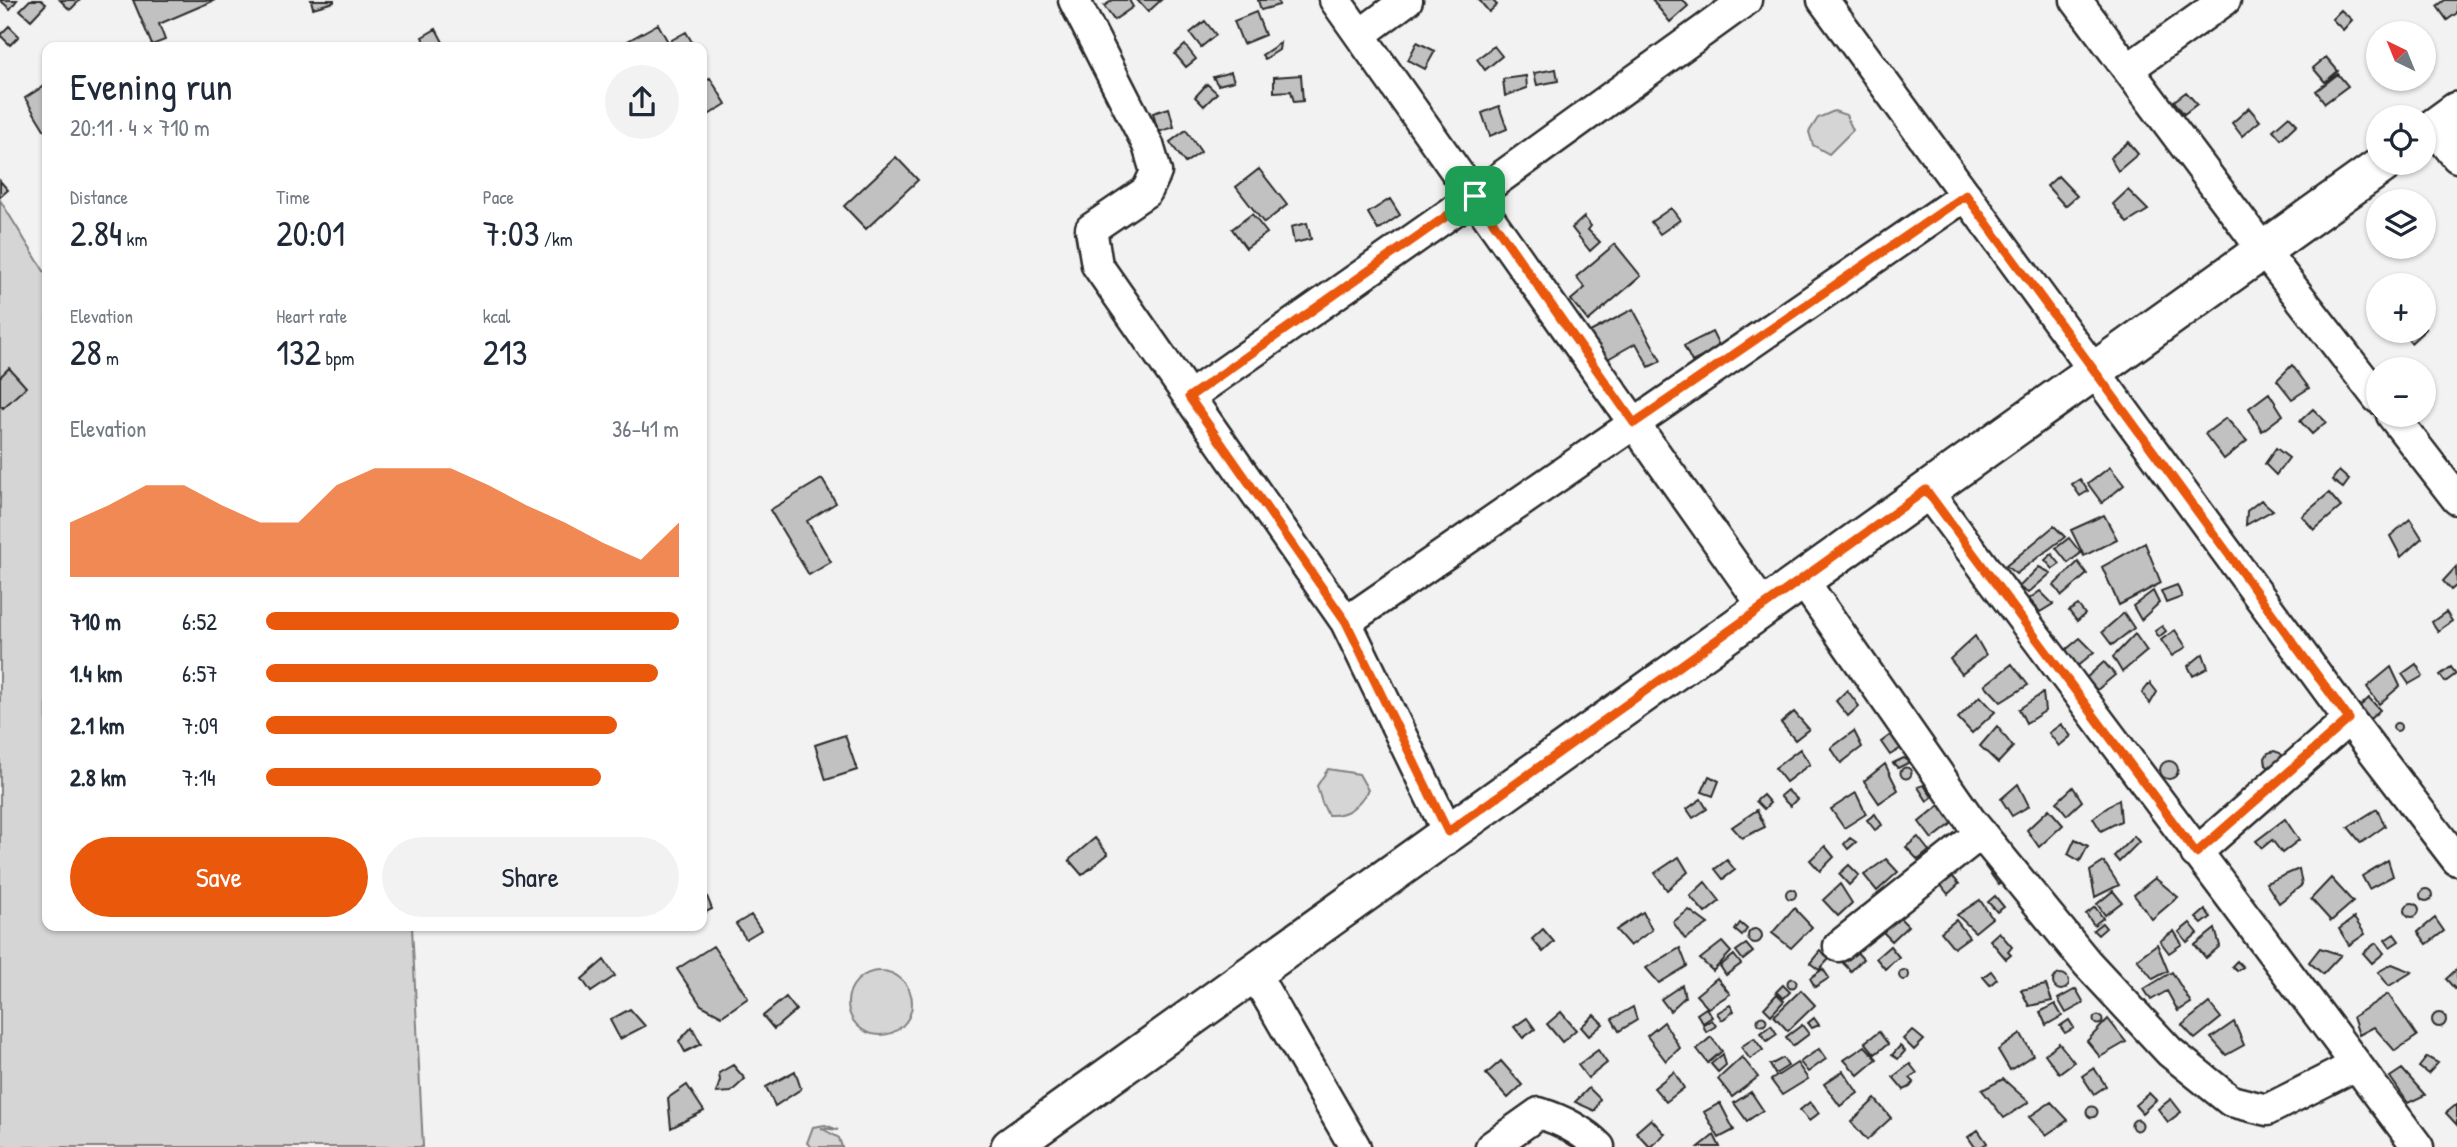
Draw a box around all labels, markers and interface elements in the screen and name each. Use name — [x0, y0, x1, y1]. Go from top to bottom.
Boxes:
north arrow — [2366, 21, 2436, 91]
map controls — [2366, 21, 2436, 427]
text: Evening run — [70, 60, 233, 112]
button: share — [605, 65, 679, 139]
button: locate — [2366, 105, 2436, 175]
text: 20:11 · 4 × 710 m — [70, 112, 210, 143]
pin — [1445, 166, 1505, 226]
icon: arrive — [1456, 177, 1494, 215]
text: Distance — [70, 184, 128, 210]
text: Time — [276, 184, 310, 210]
text: Pace — [483, 184, 514, 210]
button: layers — [2366, 189, 2436, 259]
text: 2.84 — [70, 210, 122, 257]
text: 20:01 — [276, 210, 345, 257]
text: 7:03 — [483, 210, 539, 257]
text: km — [122, 226, 147, 252]
text: /km — [539, 226, 573, 252]
button: + — [2366, 273, 2436, 343]
text: Elevation — [70, 303, 133, 329]
text: Heart rate — [276, 303, 347, 329]
text: kcal — [483, 303, 510, 329]
text: 28 — [70, 329, 102, 376]
text: 132 — [276, 329, 321, 376]
text: 213 — [483, 329, 527, 376]
text: m — [102, 345, 119, 371]
text: bpm — [321, 345, 354, 371]
button: − — [2366, 357, 2436, 427]
text: Elevation — [70, 413, 146, 444]
text: 36–41 m — [612, 413, 679, 444]
text: 710 m — [70, 606, 121, 637]
text: 6:52 — [182, 606, 217, 637]
text: 1.4 km — [70, 658, 122, 689]
text: 6:57 — [182, 658, 218, 689]
text: 2.1 km — [70, 710, 125, 741]
text: 7:09 — [182, 710, 217, 741]
text: 2.8 km — [70, 762, 126, 793]
text: 7:14 — [182, 762, 216, 793]
button: Save — [70, 837, 368, 917]
button: Share — [382, 837, 679, 917]

